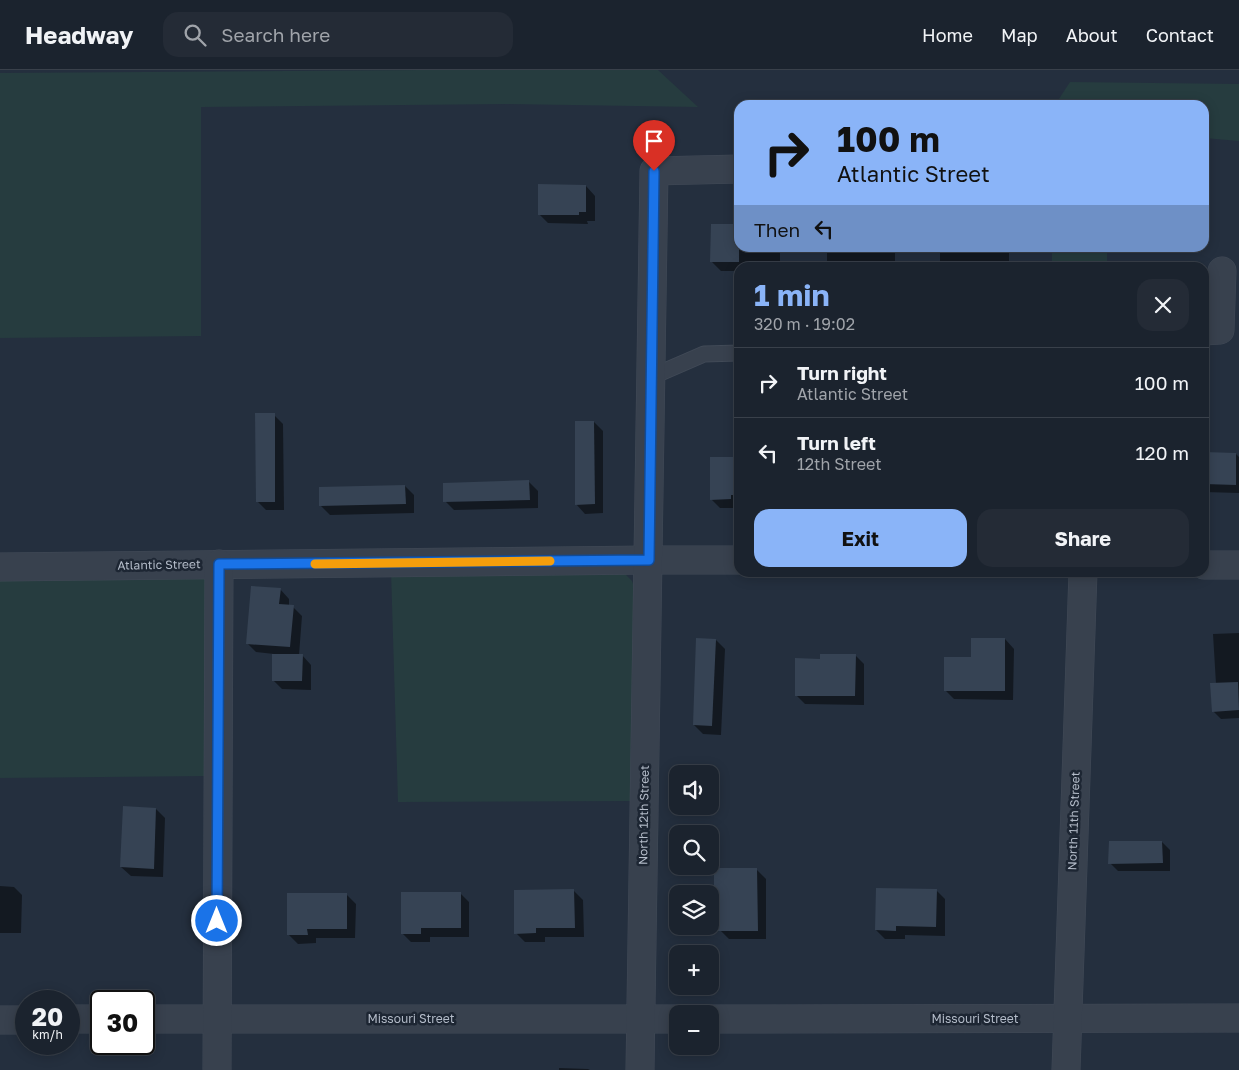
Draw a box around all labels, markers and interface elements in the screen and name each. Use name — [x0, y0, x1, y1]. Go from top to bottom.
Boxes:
search box — [163, 12, 513, 57]
text: Headway — [25, 20, 133, 49]
icon: search — [181, 21, 209, 49]
text: Search here — [221, 23, 330, 46]
text: Home — [922, 24, 973, 46]
text: Map — [1001, 24, 1038, 46]
text: About — [1066, 24, 1118, 46]
text: Contact — [1146, 24, 1214, 46]
text: 100 m — [837, 118, 940, 160]
pin — [633, 120, 675, 171]
icon: right — [754, 120, 819, 185]
icon: arrive — [640, 127, 668, 155]
text: Atlantic Street — [837, 160, 990, 187]
icon: left — [810, 215, 838, 243]
text: Then — [754, 218, 800, 241]
text: 1 min — [754, 277, 830, 313]
button: close — [1137, 279, 1189, 331]
text: 320 m · 19:02 — [754, 314, 855, 334]
text: Turn right — [797, 361, 887, 384]
icon: right — [754, 369, 782, 397]
text: 100 m — [1135, 371, 1189, 394]
text: Atlantic Street — [797, 384, 908, 404]
text: Turn left — [797, 431, 876, 454]
icon: left — [754, 439, 782, 467]
text: 120 m — [1135, 441, 1189, 464]
text: 12th Street — [797, 454, 882, 474]
button: Exit — [754, 509, 967, 567]
button: Share — [977, 509, 1189, 567]
street label: Atlantic Street — [117, 556, 201, 573]
street label: North 12th Street — [635, 765, 652, 865]
map controls — [669, 765, 719, 1055]
button: sound — [669, 765, 719, 815]
street label: North 11th Street — [1064, 771, 1083, 871]
button: search — [669, 825, 719, 875]
button: layers — [669, 885, 719, 935]
position arrow — [190, 894, 242, 946]
button: + — [669, 945, 719, 995]
speed limit sign: 30 — [90, 990, 155, 1055]
text: 20 — [32, 1001, 63, 1032]
button: − — [669, 1005, 719, 1055]
street label: Missouri Street — [367, 1011, 455, 1026]
street label: Missouri Street — [931, 1011, 1019, 1026]
text: km/h — [32, 1027, 63, 1042]

